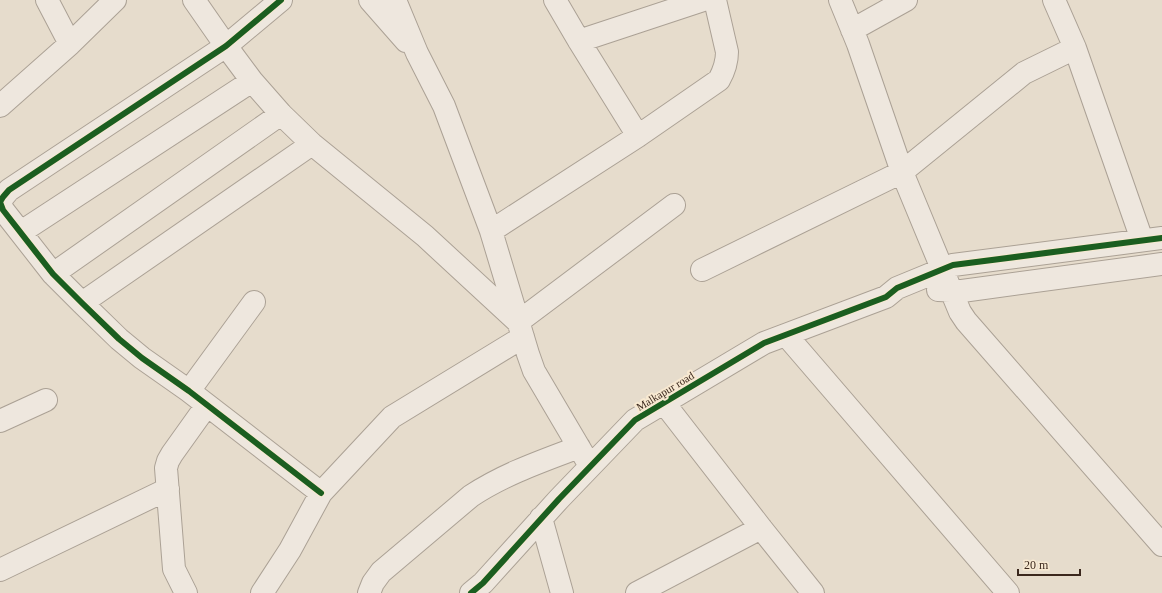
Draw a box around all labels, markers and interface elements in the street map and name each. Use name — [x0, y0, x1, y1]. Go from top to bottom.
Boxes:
street label: Malkapur road — [634, 369, 696, 413]
scale bar — [1018, 551, 1080, 577]
text: 20 m — [1024, 558, 1049, 572]

